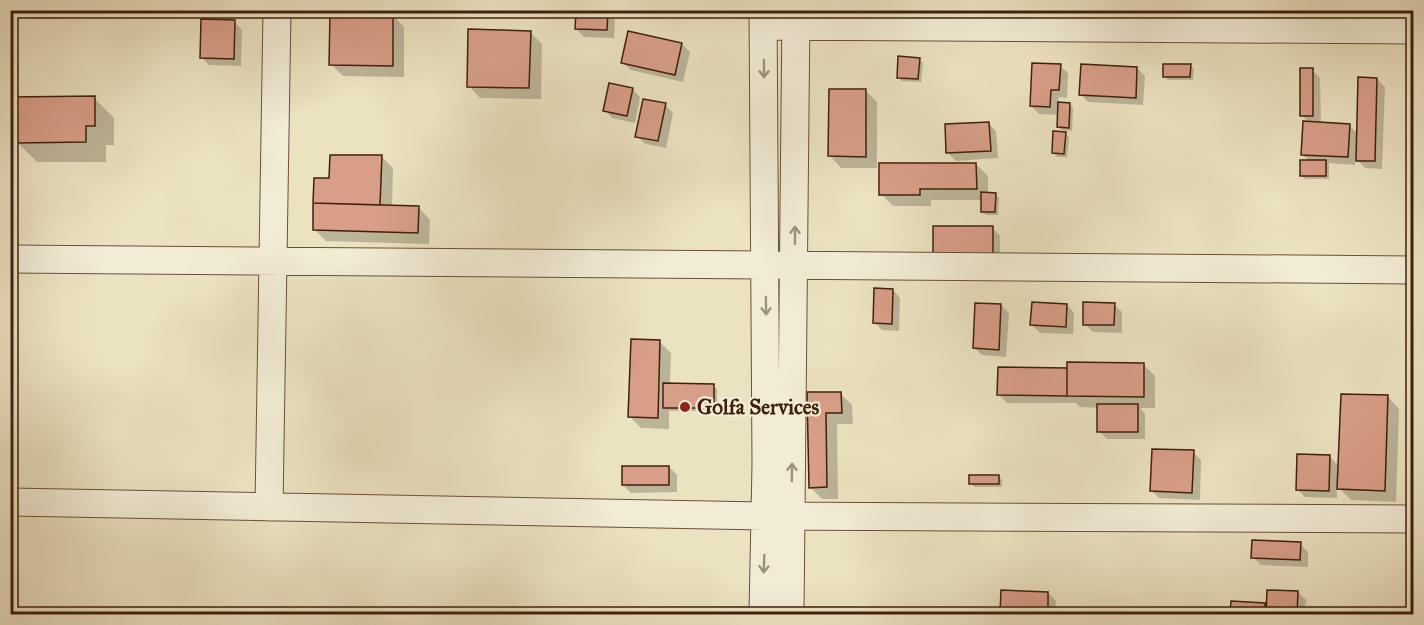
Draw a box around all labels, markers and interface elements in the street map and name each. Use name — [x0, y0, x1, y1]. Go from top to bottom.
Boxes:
one-way arrow — [758, 58, 770, 78]
one-way arrow — [789, 226, 801, 246]
one-way arrow — [760, 295, 772, 315]
place label: Golfa Services — [697, 394, 820, 420]
marker: Golfa Services — [678, 400, 692, 414]
one-way arrow — [786, 463, 798, 483]
one-way arrow — [758, 553, 770, 573]

